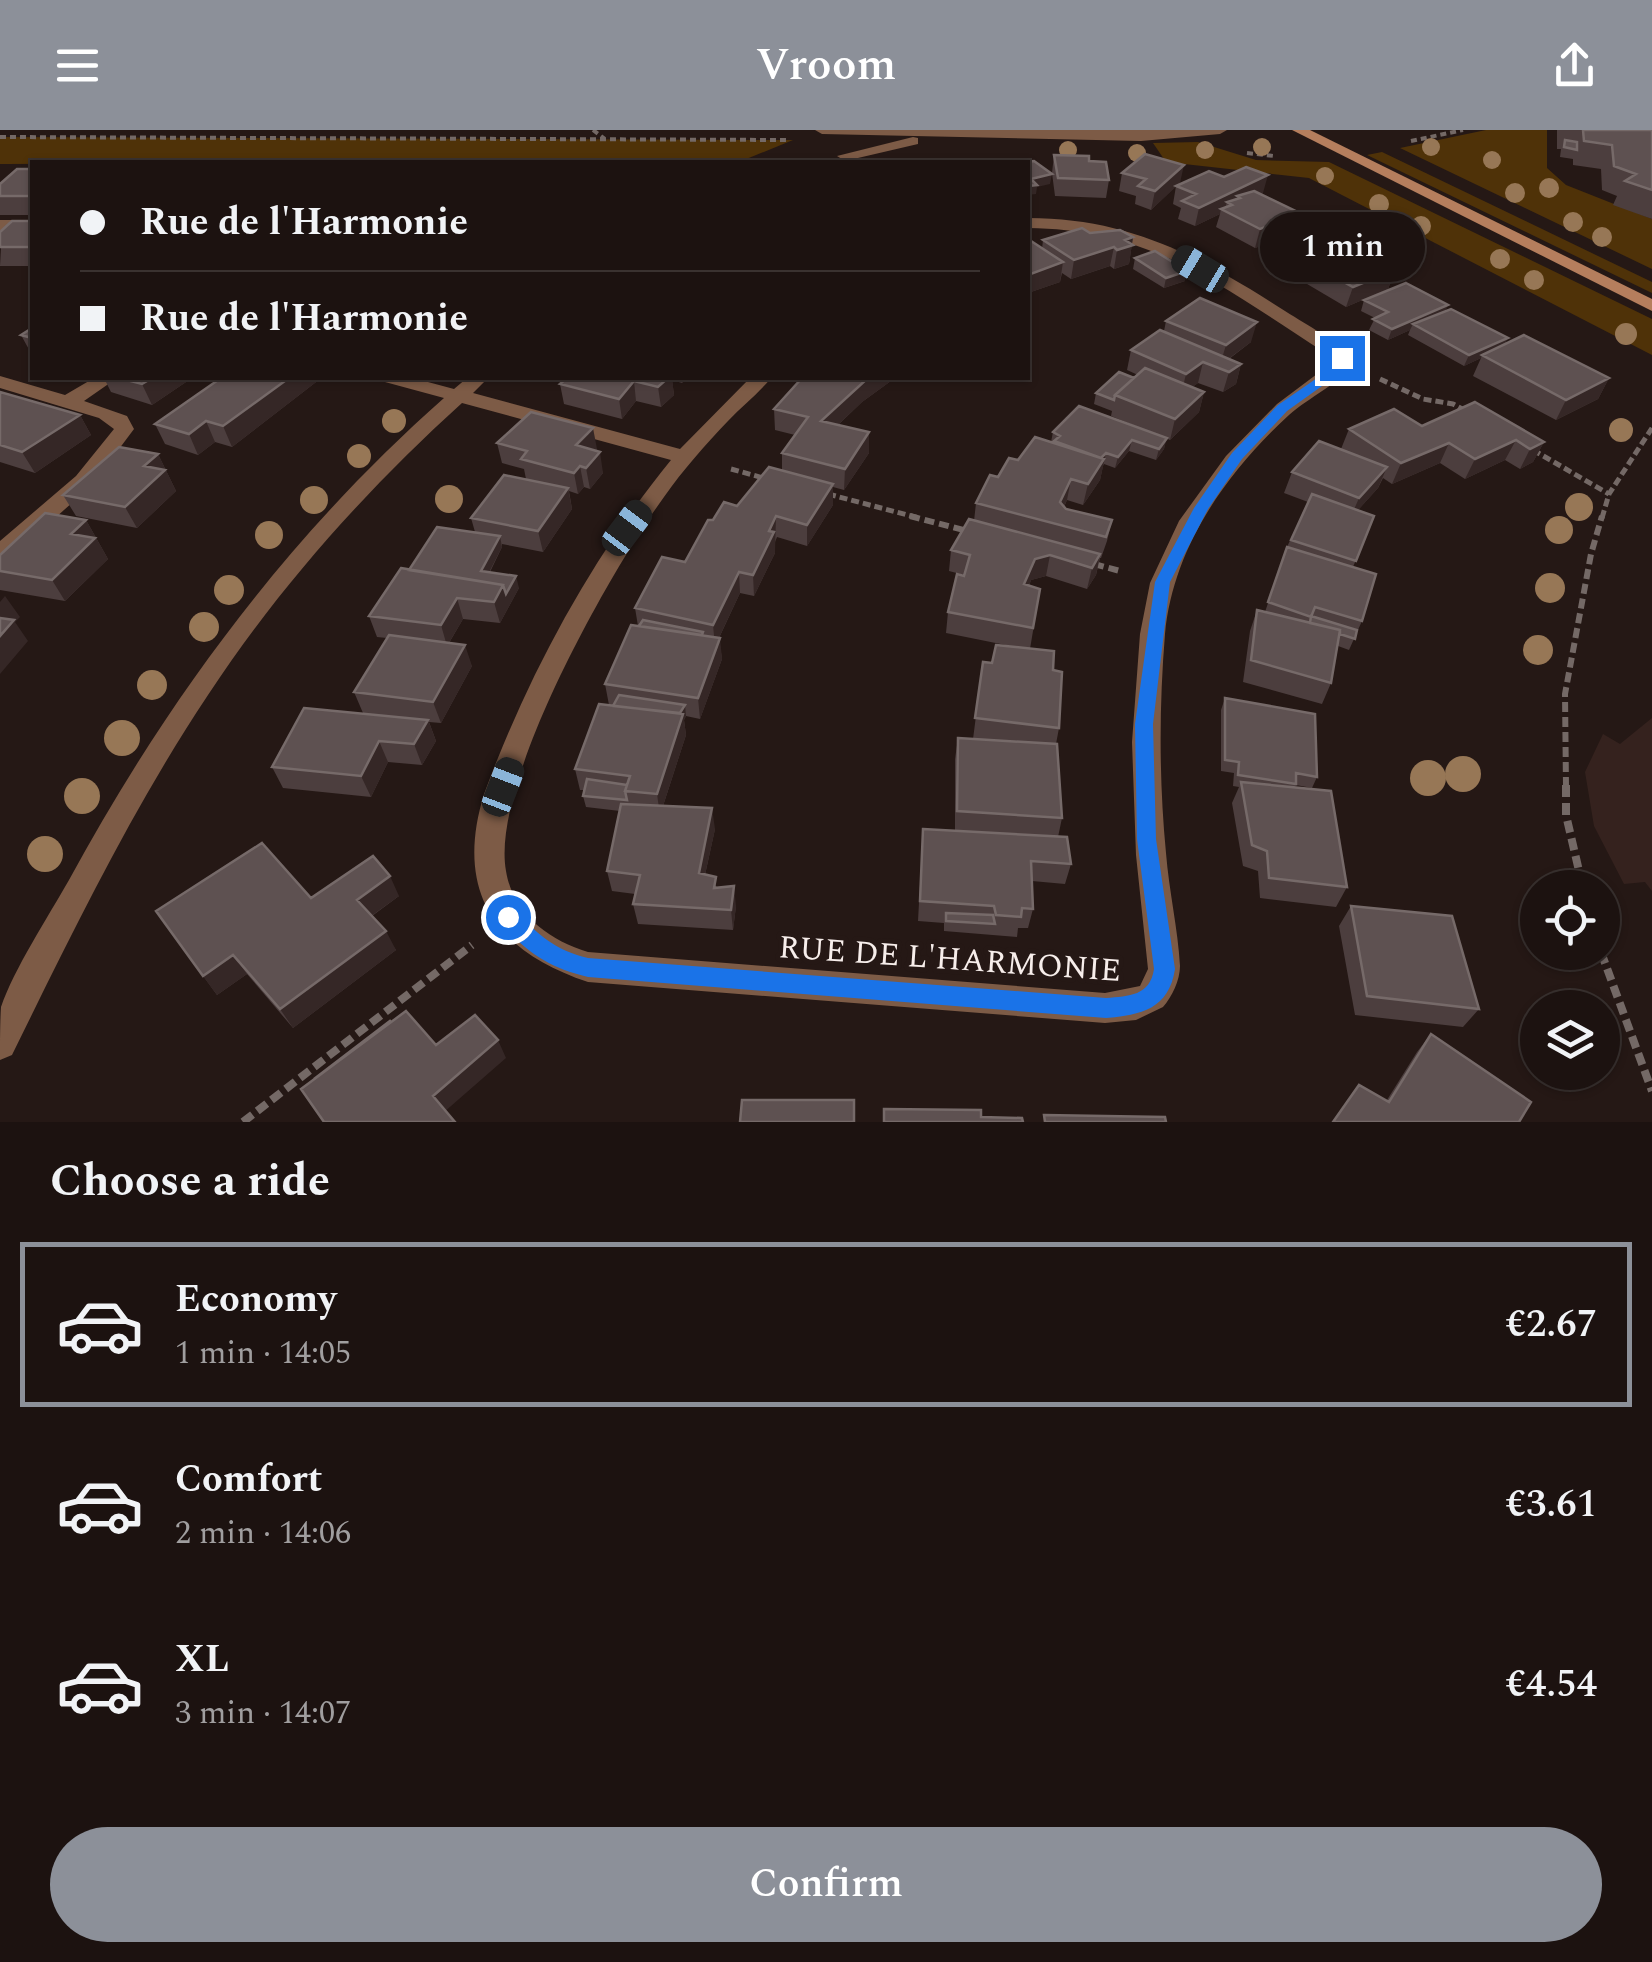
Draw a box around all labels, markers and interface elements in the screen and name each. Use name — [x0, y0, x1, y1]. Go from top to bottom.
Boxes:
text: Vroom — [756, 31, 896, 100]
icon: menu — [50, 38, 105, 93]
icon: share — [1547, 38, 1602, 93]
text: Rue de l'Harmonie — [140, 194, 468, 252]
callout: 1 min — [1260, 213, 1424, 283]
text: 1 min — [1301, 222, 1384, 271]
car — [1167, 241, 1233, 297]
text: Rue de l'Harmonie — [140, 290, 468, 348]
route end — [1320, 336, 1365, 381]
car — [597, 495, 657, 561]
car — [478, 754, 528, 820]
map controls — [1520, 870, 1620, 1090]
button: locate — [1520, 870, 1620, 970]
route start — [486, 895, 531, 940]
street label: RUE DE L'HARMONIE — [777, 923, 1123, 996]
button: layers — [1520, 990, 1620, 1090]
text: Choose a ride — [50, 1147, 330, 1216]
text: Economy — [175, 1271, 336, 1329]
icon: car — [55, 1280, 145, 1370]
text: €2.67 — [1506, 1296, 1597, 1354]
text: 1 min · 14:05 — [175, 1329, 351, 1378]
text: Comfort — [175, 1451, 322, 1509]
icon: car — [55, 1460, 145, 1550]
text: €3.61 — [1506, 1476, 1597, 1534]
text: 2 min · 14:06 — [175, 1509, 351, 1558]
text: XL — [175, 1631, 229, 1689]
icon: car — [55, 1640, 145, 1730]
text: €4.54 — [1506, 1656, 1597, 1714]
text: 3 min · 14:07 — [175, 1689, 351, 1738]
button: Confirm — [50, 1827, 1602, 1942]

